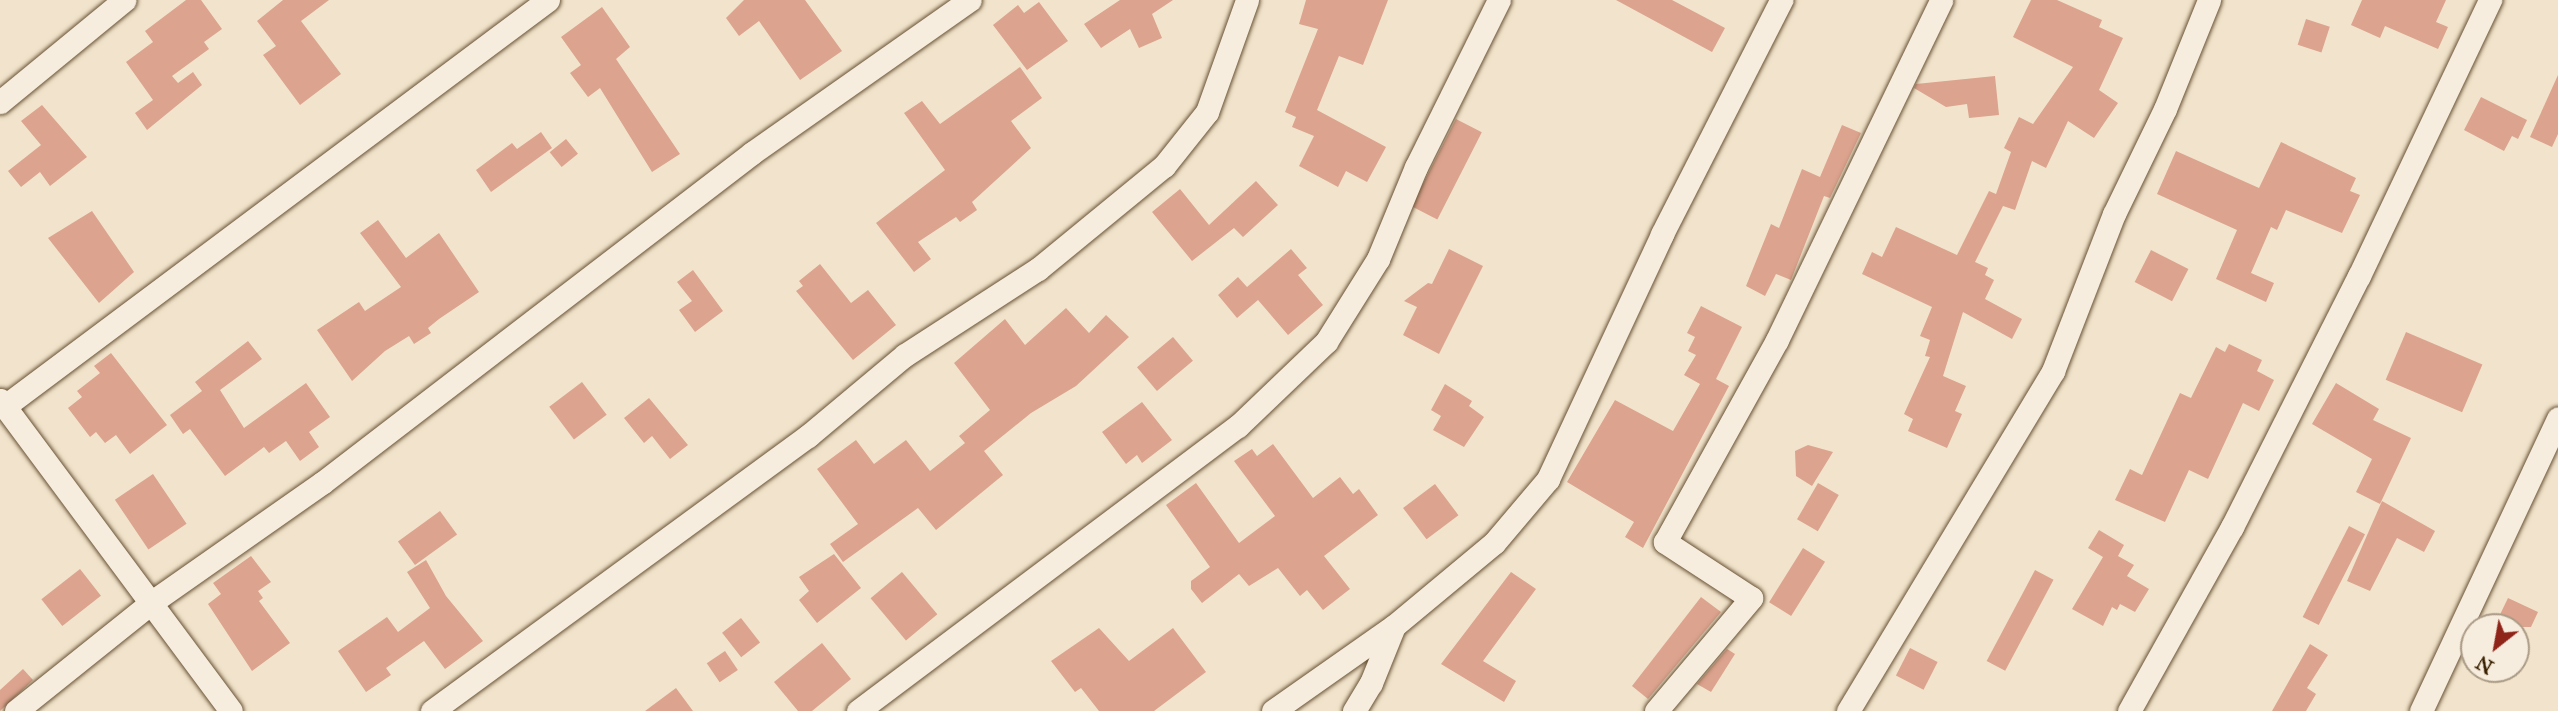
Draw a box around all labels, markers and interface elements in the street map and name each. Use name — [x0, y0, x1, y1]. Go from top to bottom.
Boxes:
north arrow — [2460, 613, 2530, 683]
text: N — [2472, 651, 2498, 679]

